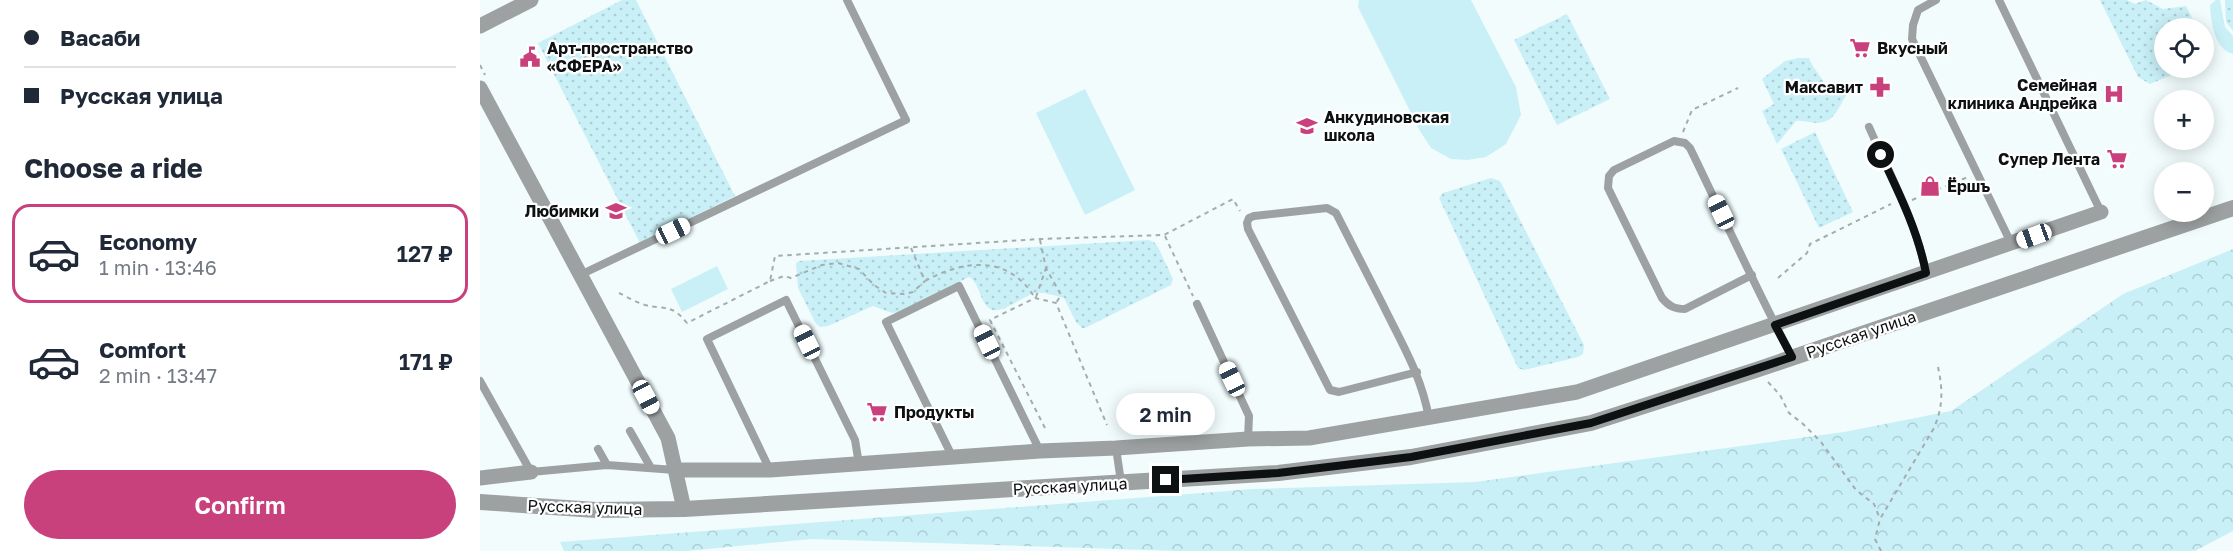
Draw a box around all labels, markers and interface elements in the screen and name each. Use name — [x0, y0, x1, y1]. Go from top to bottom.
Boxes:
map controls — [2154, 18, 2214, 222]
button: locate — [2154, 18, 2214, 78]
text: Васаби — [60, 24, 140, 51]
supermarket icon: Вкусный — [1848, 36, 1872, 60]
place label: Арт-пространство «СФЕРА» — [547, 38, 694, 76]
place label: Вкусный — [1877, 38, 1948, 58]
public building icon: Арт-пространство «СФЕРА» — [518, 45, 542, 69]
pharmacy icon: Максавит — [1868, 75, 1892, 99]
place label: Семейная клиника Андрейка — [1948, 75, 2097, 113]
place label: Максавит — [1785, 77, 1863, 97]
text: Русская улица — [60, 82, 223, 109]
hospital icon: Семейная клиника Андрейка — [2102, 82, 2126, 106]
button: + — [2154, 90, 2214, 150]
place label: Анкудиновская школа — [1324, 107, 1449, 145]
school or university icon: Анкудиновская школа — [1295, 114, 1319, 138]
route start — [1867, 141, 1894, 168]
supermarket icon: Супер Лента — [2105, 147, 2129, 171]
place label: Супер Лента — [1998, 149, 2100, 169]
text: Choose a ride — [24, 152, 203, 184]
button: − — [2154, 162, 2214, 222]
shop icon: Ёршъ — [1918, 174, 1942, 198]
place label: Ёршъ — [1947, 176, 1990, 196]
car — [1705, 192, 1737, 232]
school or university icon: Любимки — [604, 199, 628, 223]
place label: Любимки — [525, 201, 599, 221]
car — [653, 215, 693, 247]
car — [2014, 221, 2054, 251]
icon: car — [27, 227, 81, 281]
text: Economy — [99, 228, 197, 255]
text: 127 ₽ — [397, 240, 453, 267]
text: 1 min · 13:46 — [99, 255, 217, 279]
street label: Русская улица — [1803, 306, 1919, 362]
car — [791, 322, 823, 362]
car — [971, 322, 1003, 362]
icon: car — [27, 335, 81, 389]
text: Comfort — [99, 336, 186, 363]
text: 171 ₽ — [399, 348, 453, 375]
car — [1216, 359, 1248, 399]
text: 2 min · 13:47 — [99, 363, 217, 387]
car — [630, 377, 662, 417]
callout: 2 min — [1116, 393, 1216, 435]
supermarket icon: Продукты — [865, 400, 889, 424]
place label: Продукты — [894, 402, 974, 422]
text: 2 min — [1140, 402, 1192, 426]
route end — [1152, 466, 1179, 493]
button: Confirm — [24, 470, 456, 539]
street label: Русская улица — [1012, 473, 1128, 499]
street label: Русская улица — [527, 495, 643, 519]

